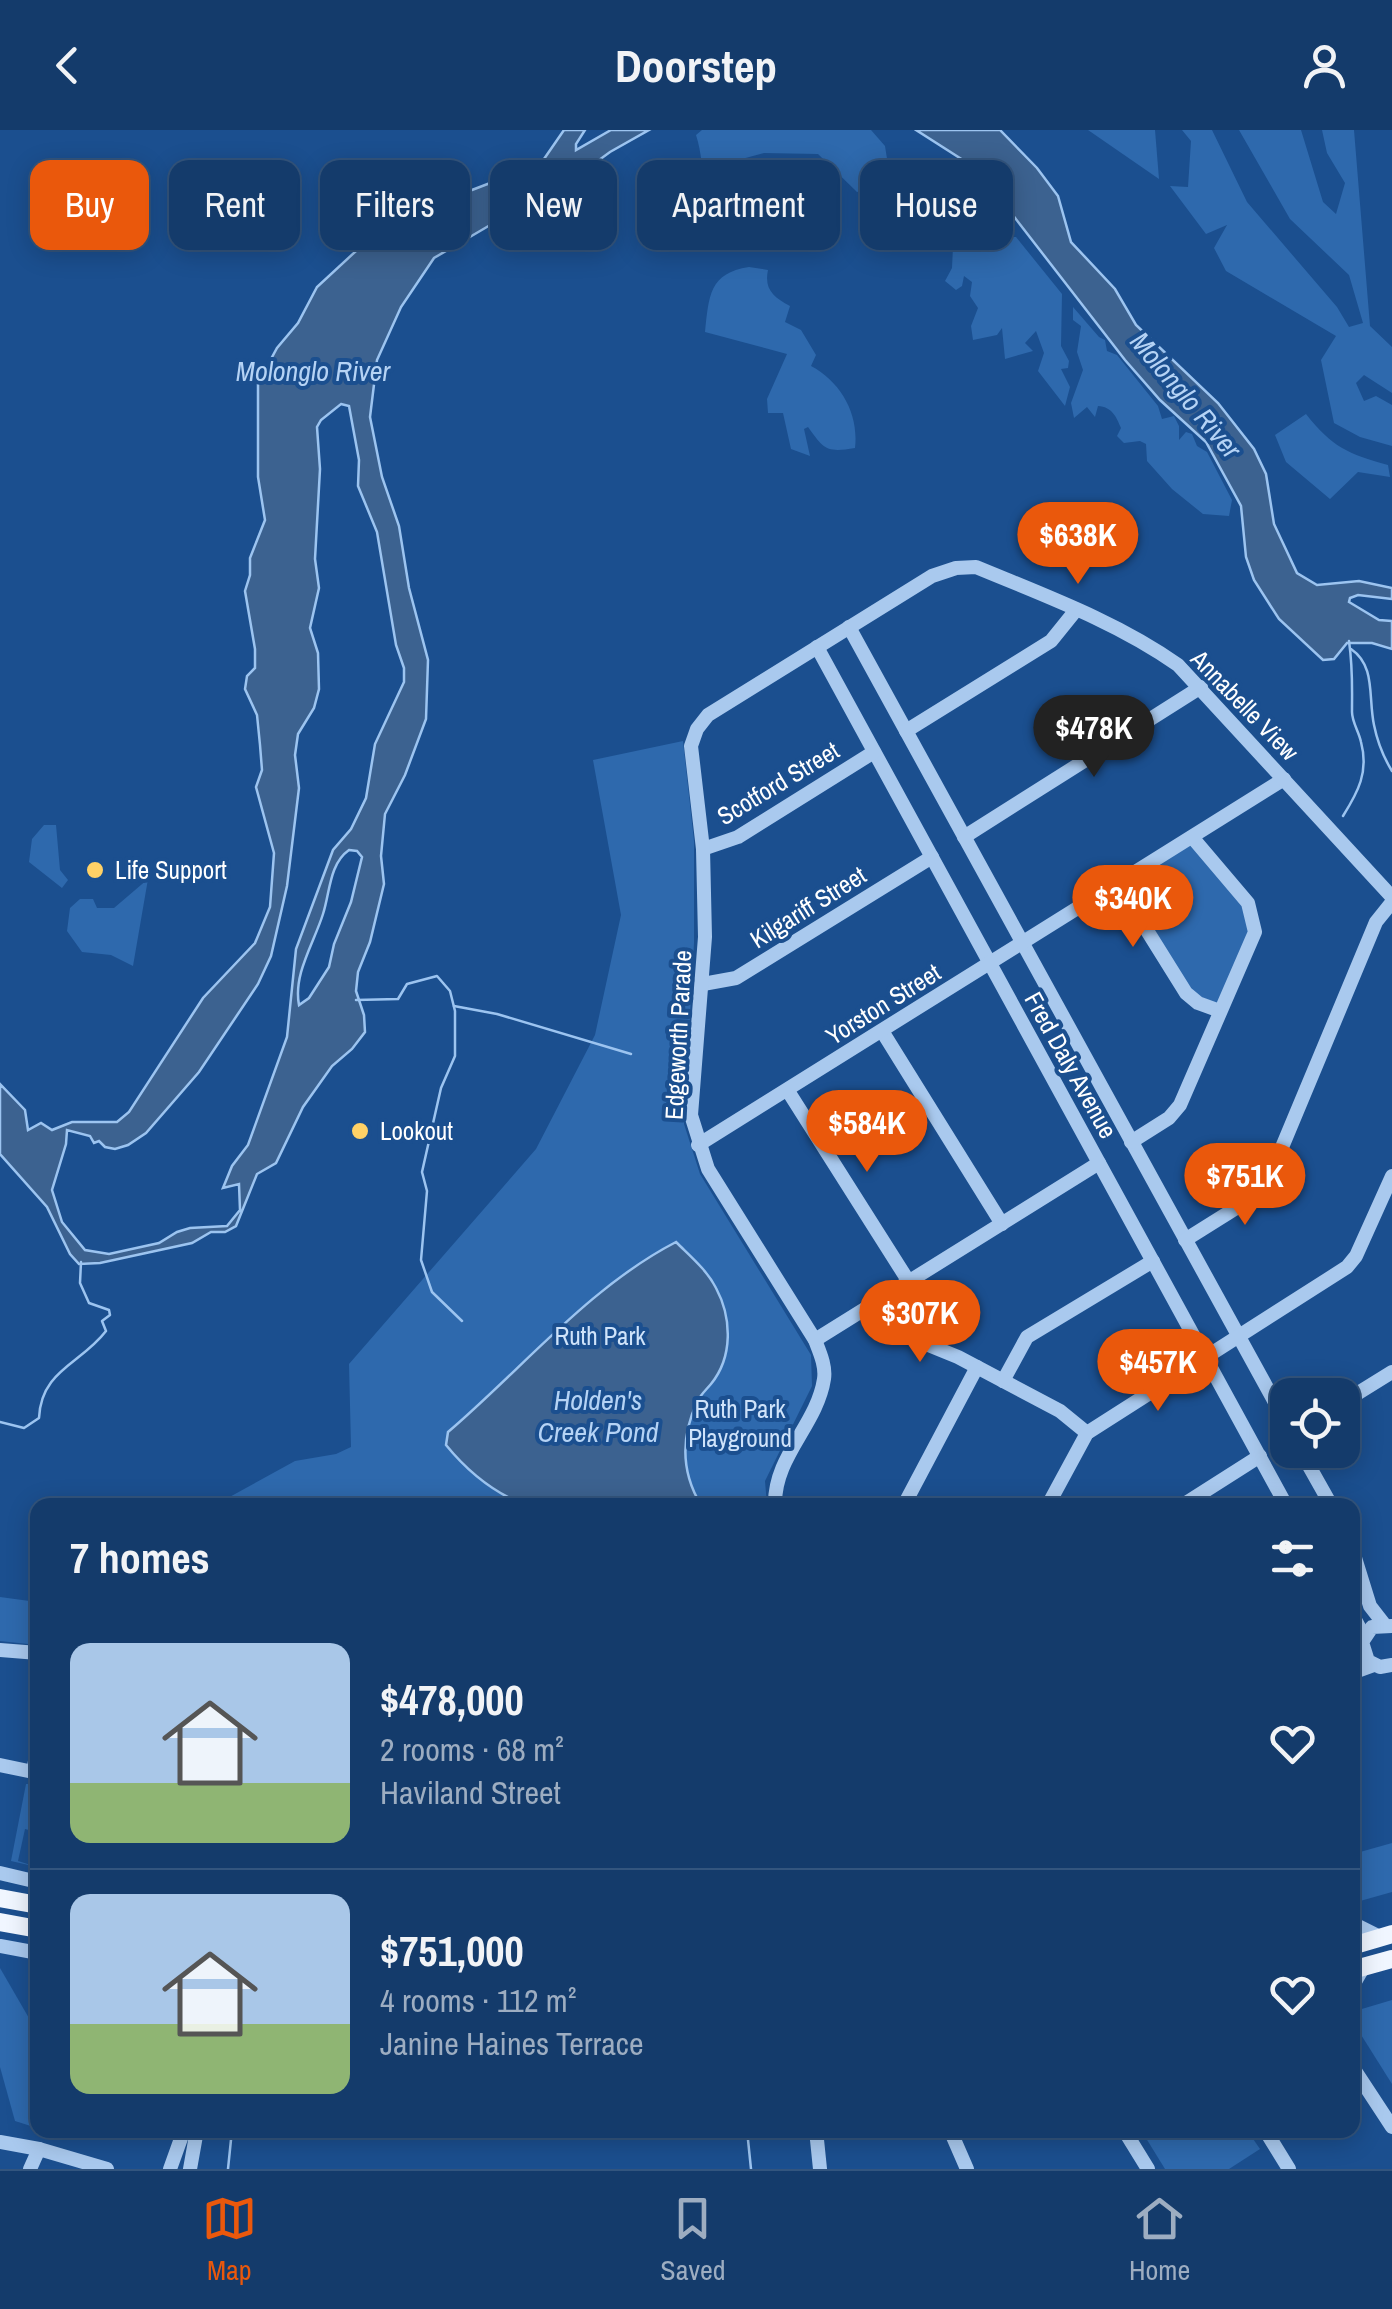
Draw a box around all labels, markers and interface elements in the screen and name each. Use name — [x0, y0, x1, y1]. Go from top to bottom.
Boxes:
text: Doorstep — [615, 35, 777, 96]
icon: back — [40, 38, 95, 93]
icon: person — [1297, 38, 1352, 93]
chip: Buy — [30, 160, 149, 250]
chip: Rent — [169, 160, 300, 250]
chip: Filters — [320, 160, 470, 250]
chip: New — [490, 160, 617, 250]
chip: Apartment — [637, 160, 840, 250]
chip: House — [860, 160, 1013, 250]
water label: Molonglo River — [1122, 324, 1251, 467]
water label: Molonglo River — [236, 352, 392, 390]
pin: $638K — [1008, 502, 1148, 587]
text: $638K — [1039, 513, 1117, 556]
street label: Annabelle View — [1183, 641, 1307, 768]
pin: $478K — [1024, 695, 1164, 780]
text: $478K — [1055, 706, 1133, 749]
street label: Scotford Street — [711, 733, 846, 833]
place label: Life Support — [115, 853, 227, 887]
street label: Kilgariff Street — [744, 858, 873, 956]
marker: Life Support — [84, 859, 106, 881]
pin: $340K — [1063, 865, 1203, 950]
text: $340K — [1094, 876, 1172, 919]
street label: Edgeworth Parade — [657, 949, 699, 1121]
street label: Yorston Street — [819, 955, 947, 1053]
street label: Fred Daly Avenue — [1017, 986, 1125, 1144]
pin: $584K — [797, 1090, 937, 1175]
text: $584K — [828, 1101, 906, 1144]
place label: Lookout — [380, 1114, 453, 1148]
marker: Lookout — [349, 1120, 371, 1142]
pin: $751K — [1175, 1143, 1315, 1228]
text: $751K — [1206, 1154, 1284, 1197]
pin: $307K — [850, 1280, 990, 1365]
text: $307K — [881, 1291, 959, 1334]
park label: Ruth Park — [554, 1319, 646, 1353]
pin: $457K — [1088, 1329, 1228, 1414]
text: $457K — [1119, 1340, 1197, 1383]
map controls — [1270, 1378, 1360, 1468]
button: locate — [1270, 1378, 1360, 1468]
water label: Holden's Creek Pond — [537, 1381, 659, 1451]
park label: Ruth Park Playground — [688, 1392, 792, 1455]
text: 7 homes — [70, 1530, 210, 1586]
icon: filters — [1265, 1531, 1320, 1586]
text: $478,000 — [380, 1672, 524, 1728]
icon: home — [150, 1683, 270, 1803]
icon: heart — [1265, 1716, 1320, 1771]
text: 2 rooms · 68 m² — [380, 1728, 564, 1771]
text: Haviland Street — [380, 1771, 561, 1814]
text: $751,000 — [380, 1923, 524, 1979]
icon: home — [150, 1934, 270, 2054]
icon: heart — [1265, 1967, 1320, 2022]
text: 4 rooms · 112 m² — [380, 1979, 576, 2022]
text: Janine Haines Terrace — [380, 2022, 644, 2065]
tab: Map — [202, 2191, 257, 2289]
tab: Saved — [660, 2191, 725, 2289]
tab: Home — [1129, 2191, 1190, 2289]

